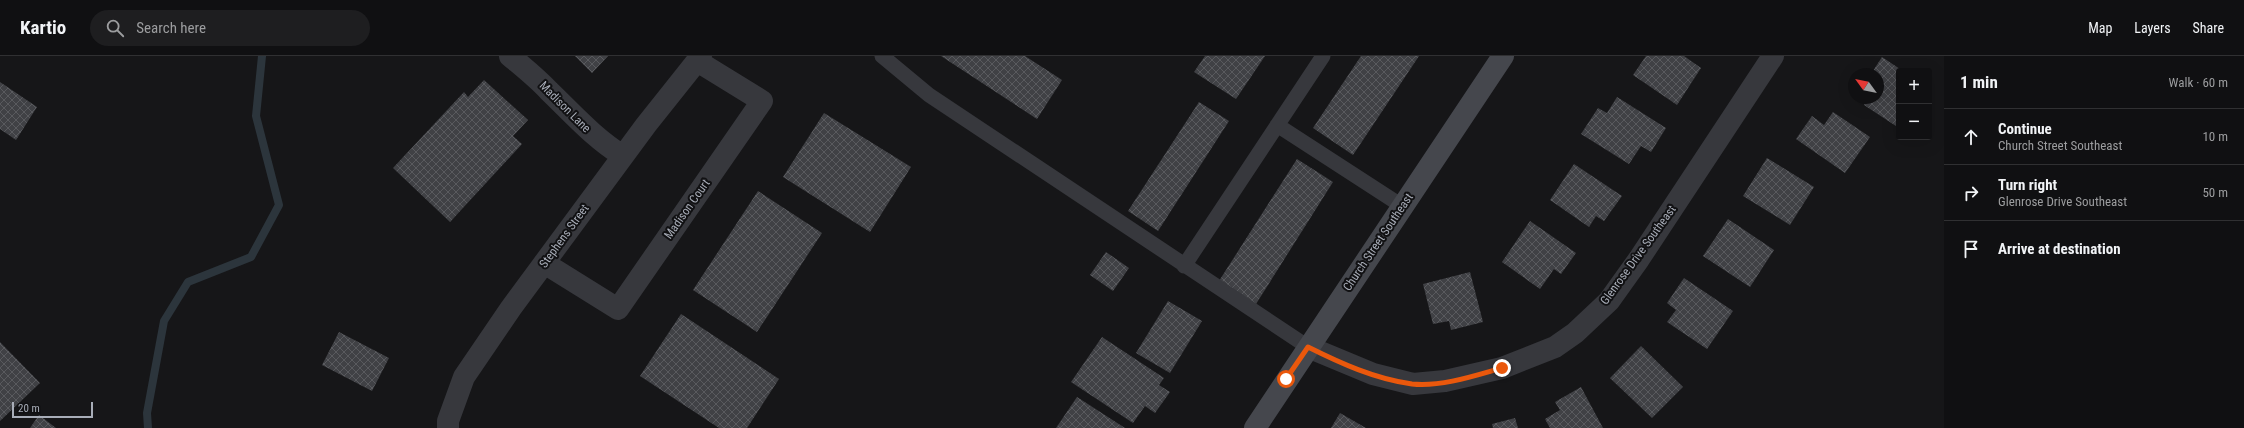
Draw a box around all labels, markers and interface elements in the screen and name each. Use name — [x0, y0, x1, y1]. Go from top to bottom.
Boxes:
search box — [90, 10, 370, 46]
text: Kartio — [20, 16, 66, 39]
icon: search — [104, 17, 126, 39]
text: Search here — [136, 19, 206, 37]
text: Map — [2088, 20, 2112, 36]
text: Layers — [2134, 20, 2171, 36]
text: Share — [2193, 20, 2224, 36]
north arrow — [1848, 68, 1884, 104]
map controls — [1896, 68, 1932, 140]
button: + — [1896, 68, 1932, 104]
text: 1 min — [1960, 72, 1998, 92]
text: Walk · 60 m — [2168, 75, 2228, 90]
street label: Madison Lane — [537, 79, 594, 136]
button: − — [1896, 104, 1932, 140]
text: Continue — [1998, 120, 2052, 138]
icon: ahead — [1960, 126, 1982, 148]
text: 10 m — [2202, 129, 2228, 144]
text: Church Street Southeast — [1998, 138, 2122, 153]
street label: Madison Court — [661, 176, 713, 242]
text: Turn right — [1998, 176, 2057, 194]
icon: right — [1960, 182, 1982, 204]
text: 50 m — [2202, 185, 2228, 200]
street label: Church Street Southeast — [1340, 190, 1416, 293]
text: Glenrose Drive Southeast — [1998, 194, 2127, 209]
street label: Stephens Street — [536, 201, 592, 270]
street label: Glenrose Drive Southeast — [1597, 202, 1679, 307]
icon: arrive — [1960, 238, 1982, 260]
text: Arrive at destination — [1998, 240, 2121, 258]
route end — [1493, 359, 1511, 377]
route start — [1277, 370, 1295, 388]
scale bar — [12, 400, 93, 419]
text: 20 m — [18, 402, 40, 415]

